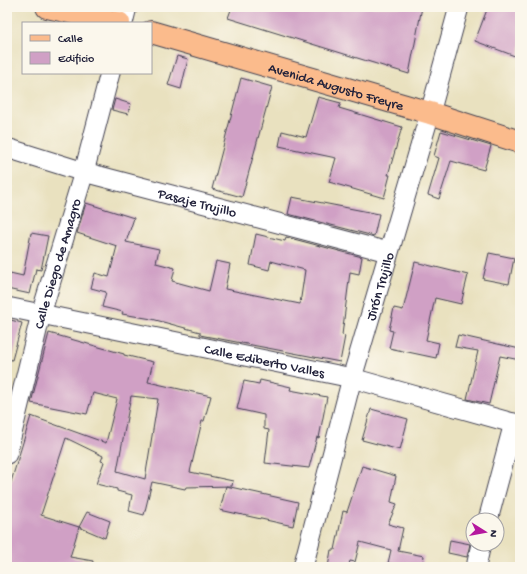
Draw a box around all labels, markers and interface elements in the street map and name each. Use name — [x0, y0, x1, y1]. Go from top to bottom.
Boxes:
legend — [22, 22, 152, 74]
text: Calle — [58, 33, 83, 47]
text: Edificio — [58, 53, 94, 67]
street label: Avenida Augusto Freyre — [266, 61, 406, 116]
street label: Pasaje Trujillo — [155, 186, 238, 223]
street label: Calle Diego de Amagro — [32, 197, 86, 331]
street label: Jirón Trujillo — [363, 251, 400, 323]
street label: Calle Ediberto Valles — [203, 342, 326, 383]
north arrow — [465, 512, 505, 552]
text: N — [486, 529, 499, 538]

